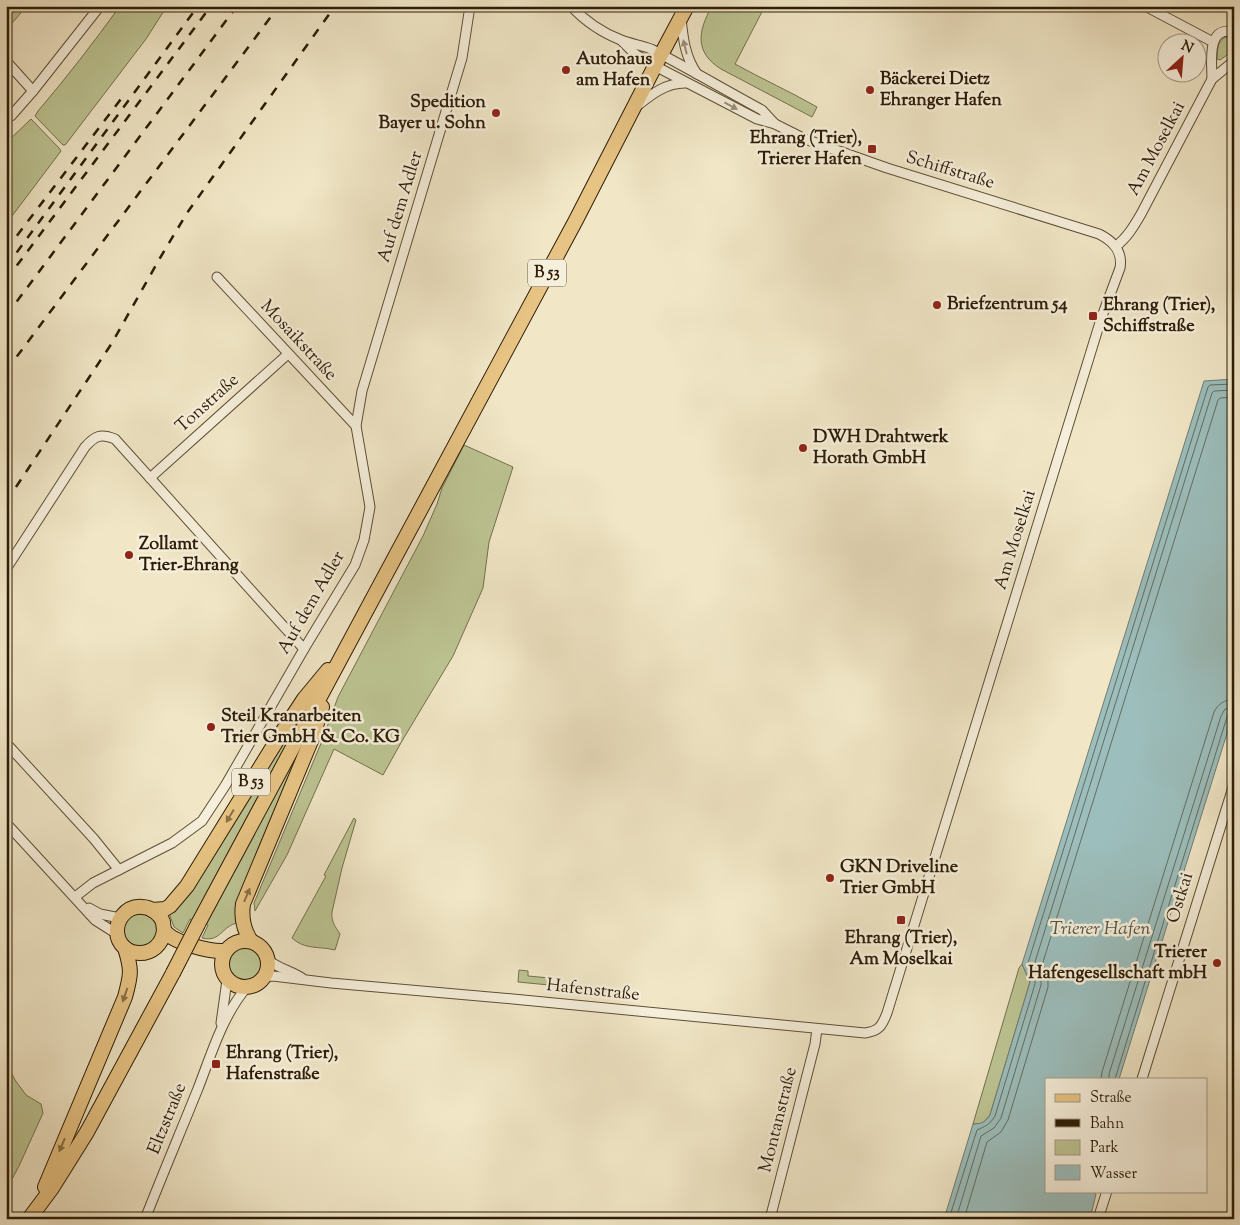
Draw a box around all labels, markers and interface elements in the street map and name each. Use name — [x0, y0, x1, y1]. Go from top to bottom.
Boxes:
north arrow — [1158, 32, 1208, 82]
text: N — [1177, 37, 1196, 60]
one-way arrow — [681, 39, 689, 55]
place label: Autohaus am Hafen — [576, 47, 652, 94]
marker: Autohaus am Hafen — [560, 64, 572, 76]
place label: Bäckerei Dietz Ehranger Hafen — [880, 67, 1002, 114]
marker: Bäckerei Dietz Ehranger Hafen — [864, 84, 876, 96]
place label: Spedition Bayer u. Sohn — [379, 90, 486, 137]
street label: Am Moselkai — [1121, 97, 1193, 201]
one-way arrow — [724, 101, 738, 110]
marker: Spedition Bayer u. Sohn — [490, 107, 502, 119]
place label: Ehrang (Trier), Trierer Hafen — [750, 126, 862, 173]
marker: Ehrang (Trier), Trierer Hafen — [866, 143, 878, 155]
street label: Schiffstraße — [902, 145, 998, 197]
street label: Auf dem Adler — [372, 148, 430, 266]
road number: B 53 — [528, 260, 566, 286]
place label: Briefzentrum 54 — [947, 292, 1068, 318]
place label: Ehrang (Trier), Schiffstraße — [1103, 293, 1215, 340]
street label: Mosaikstraße — [254, 295, 342, 387]
marker: Briefzentrum 54 — [931, 299, 943, 311]
marker: Ehrang (Trier), Schiffstraße — [1087, 310, 1099, 322]
street label: Tonstraße — [170, 368, 246, 440]
place label: DWH Drahtwerk Horath GmbH — [813, 425, 949, 472]
marker: DWH Drahtwerk Horath GmbH — [797, 442, 809, 454]
street label: Am Moselkai — [988, 487, 1044, 593]
place label: Zollamt Trier-Ehrang — [139, 532, 239, 579]
street label: Auf dem Adler — [272, 546, 352, 659]
marker: Zollamt Trier-Ehrang — [123, 549, 135, 561]
place label: Steil Kranarbeiten Trier GmbH & Co. KG — [221, 704, 400, 751]
marker: Steil Kranarbeiten Trier GmbH & Co. KG — [205, 721, 217, 733]
road number: B 53 — [232, 769, 270, 796]
one-way arrow — [226, 810, 235, 823]
place label: GKN Driveline Trier GmbH — [840, 855, 959, 902]
street label: Ostkai — [1161, 869, 1201, 927]
marker: GKN Driveline Trier GmbH — [824, 872, 836, 884]
one-way arrow — [243, 887, 251, 902]
marker: Ehrang (Trier), Am Moselkai — [895, 914, 907, 926]
water label: Trierer Hafen — [1049, 916, 1151, 943]
place label: Ehrang (Trier), Am Moselkai — [845, 926, 957, 973]
place label: Trierer Hafengesellschaft mbH — [1028, 940, 1208, 987]
marker: Trierer Hafengesellschaft mbH — [1211, 957, 1223, 969]
street label: Hafenstraße — [545, 973, 641, 1009]
one-way arrow — [121, 988, 128, 1003]
place label: Ehrang (Trier), Hafenstraße — [226, 1041, 338, 1088]
marker: Ehrang (Trier), Hafenstraße — [210, 1058, 222, 1070]
street label: Montanstraße — [753, 1065, 805, 1175]
legend — [1045, 1078, 1208, 1192]
street label: Eltzstraße — [142, 1079, 194, 1159]
text: Straße — [1090, 1088, 1132, 1109]
text: Bahn — [1090, 1114, 1124, 1135]
one-way arrow — [58, 1138, 66, 1152]
text: Park — [1090, 1138, 1119, 1159]
text: Wasser — [1090, 1164, 1137, 1185]

